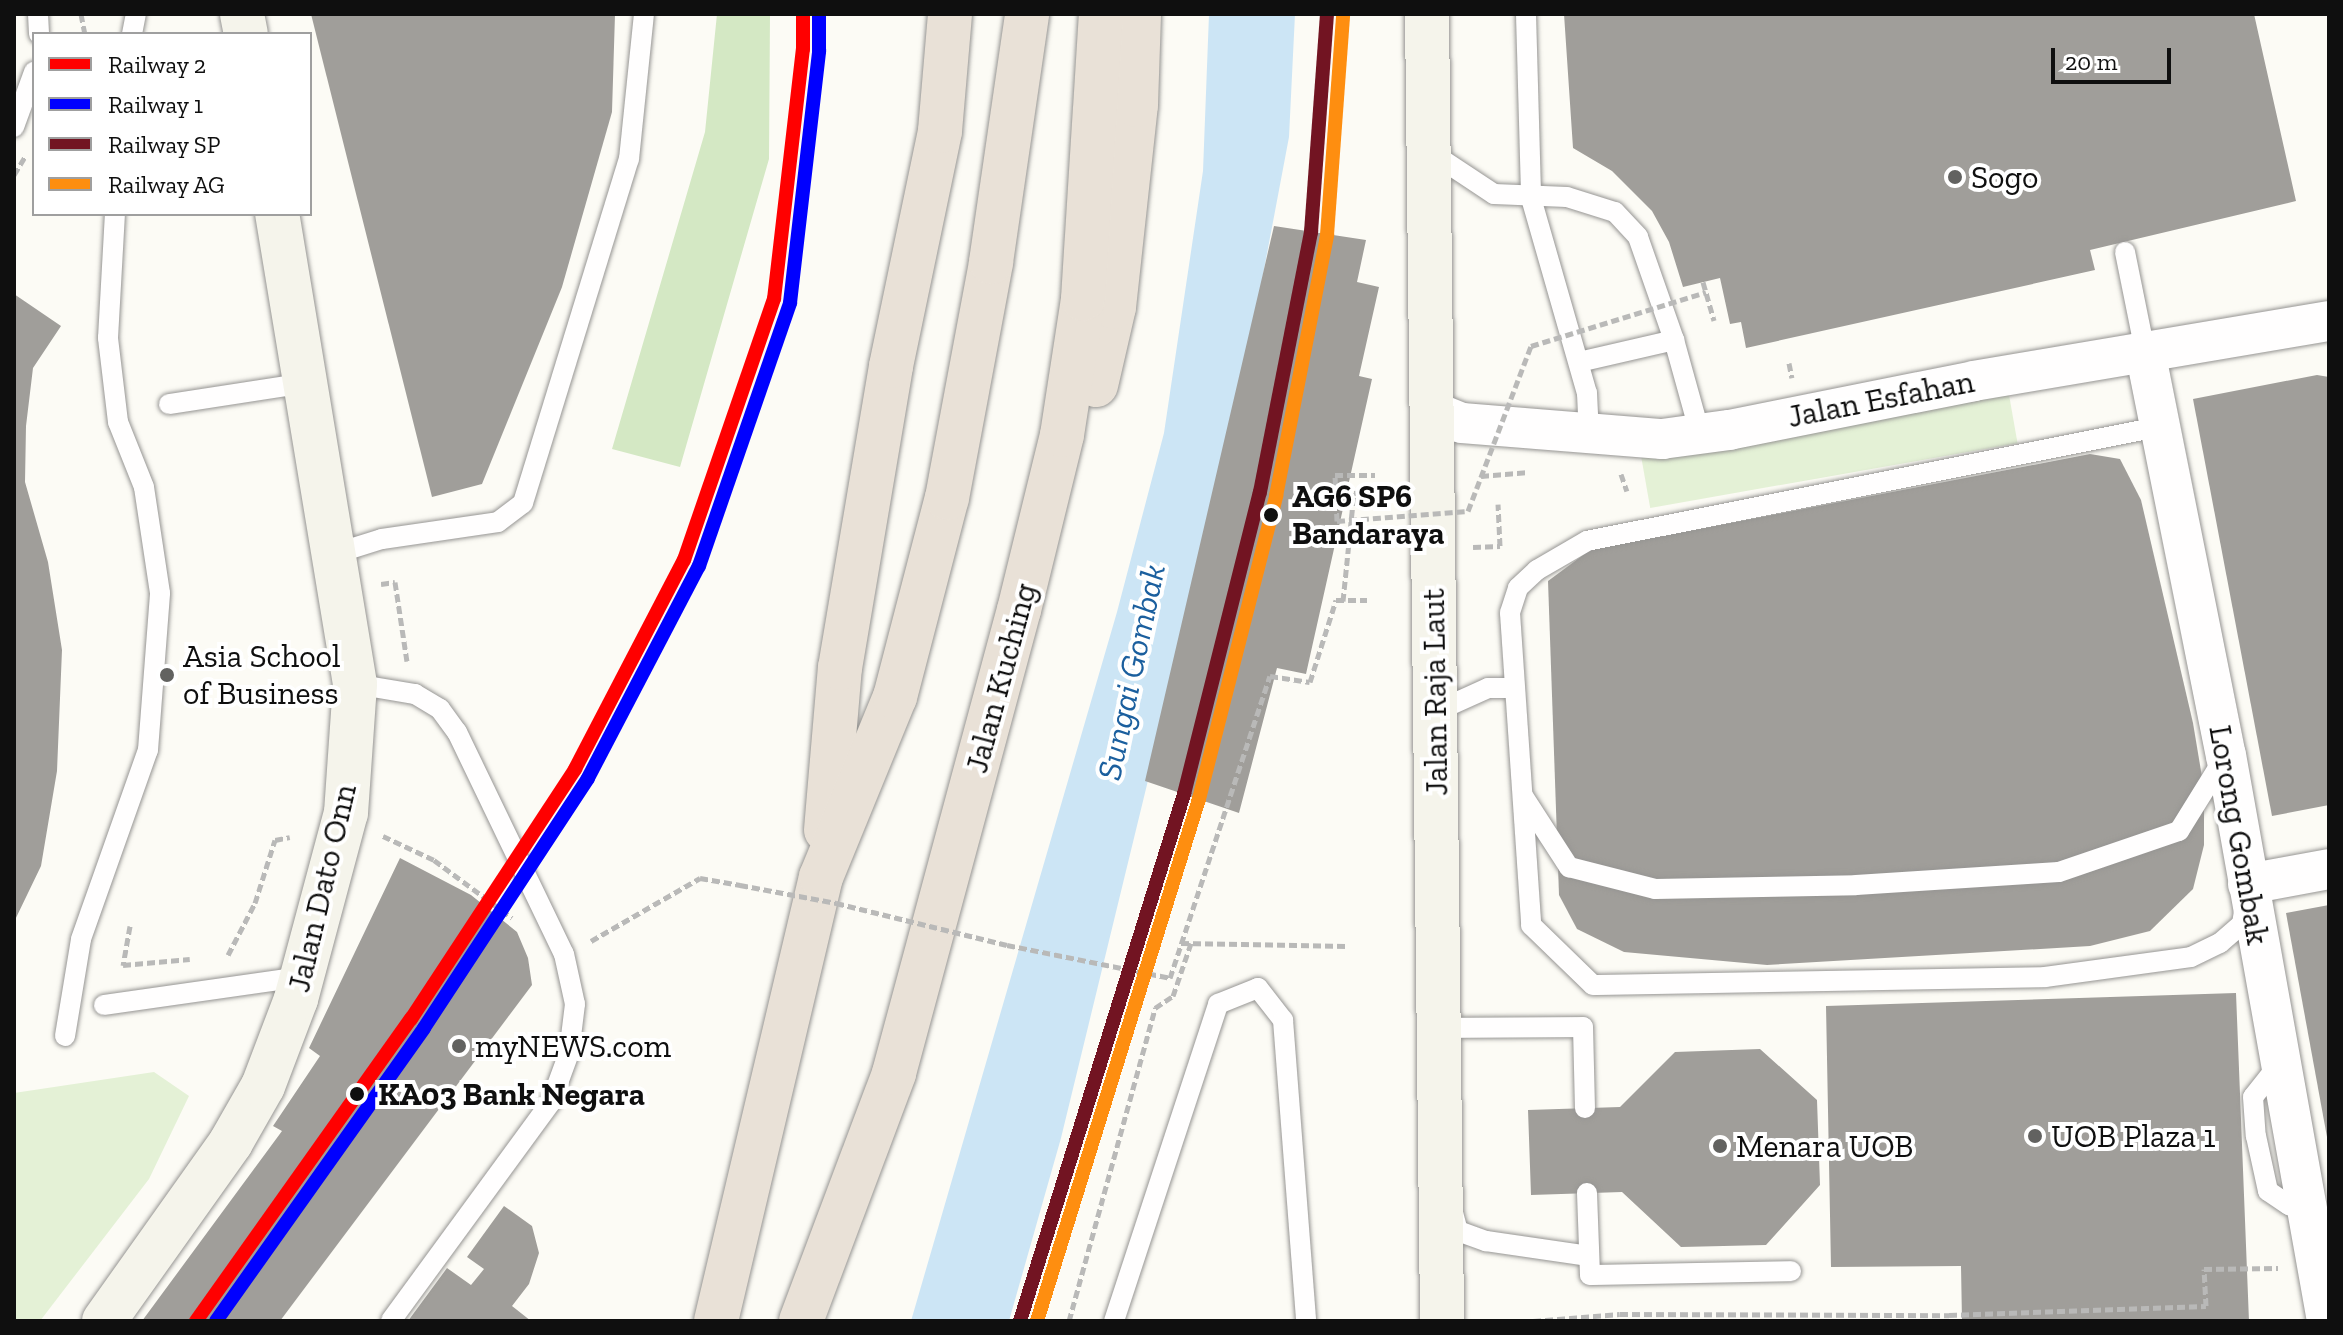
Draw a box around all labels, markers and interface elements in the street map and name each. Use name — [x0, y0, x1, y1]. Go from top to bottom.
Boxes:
legend — [32, 32, 312, 216]
scale bar — [2055, 32, 2175, 82]
text: 20 m — [2065, 47, 2117, 76]
text: Railway 2 — [108, 50, 206, 79]
text: Railway 1 — [108, 90, 203, 119]
text: Railway SP — [108, 130, 220, 159]
place label: Sogo — [1971, 158, 2038, 196]
marker: Sogo — [1946, 168, 1964, 186]
text: Railway AG — [108, 170, 225, 199]
street label: Jalan Esfahan — [1785, 362, 1977, 436]
place label: AG6 SP6 Bandaraya — [1292, 478, 1444, 553]
marker: AG6 SP6 Bandaraya — [1257, 501, 1285, 529]
water label: Sungai Gombak — [1088, 560, 1174, 784]
street label: Jalan Kuching — [957, 579, 1045, 777]
street label: Jalan Raja Laut — [1414, 588, 1456, 796]
place label: Asia School of Business — [183, 638, 341, 713]
marker: Asia School of Business — [158, 666, 176, 684]
street label: Lorong Gombak — [2201, 722, 2277, 948]
street label: Jalan Dato Onn — [279, 780, 365, 996]
place label: myNEWS.com — [475, 1027, 671, 1065]
marker: myNEWS.com — [450, 1037, 468, 1055]
place label: KA03 Bank Negara — [378, 1075, 645, 1113]
marker: KA03 Bank Negara — [343, 1080, 371, 1108]
place label: UOB Plaza 1 — [2051, 1117, 2215, 1155]
place label: Menara UOB — [1736, 1127, 1913, 1165]
marker: UOB Plaza 1 — [2026, 1127, 2044, 1145]
marker: Menara UOB — [1711, 1137, 1729, 1155]

